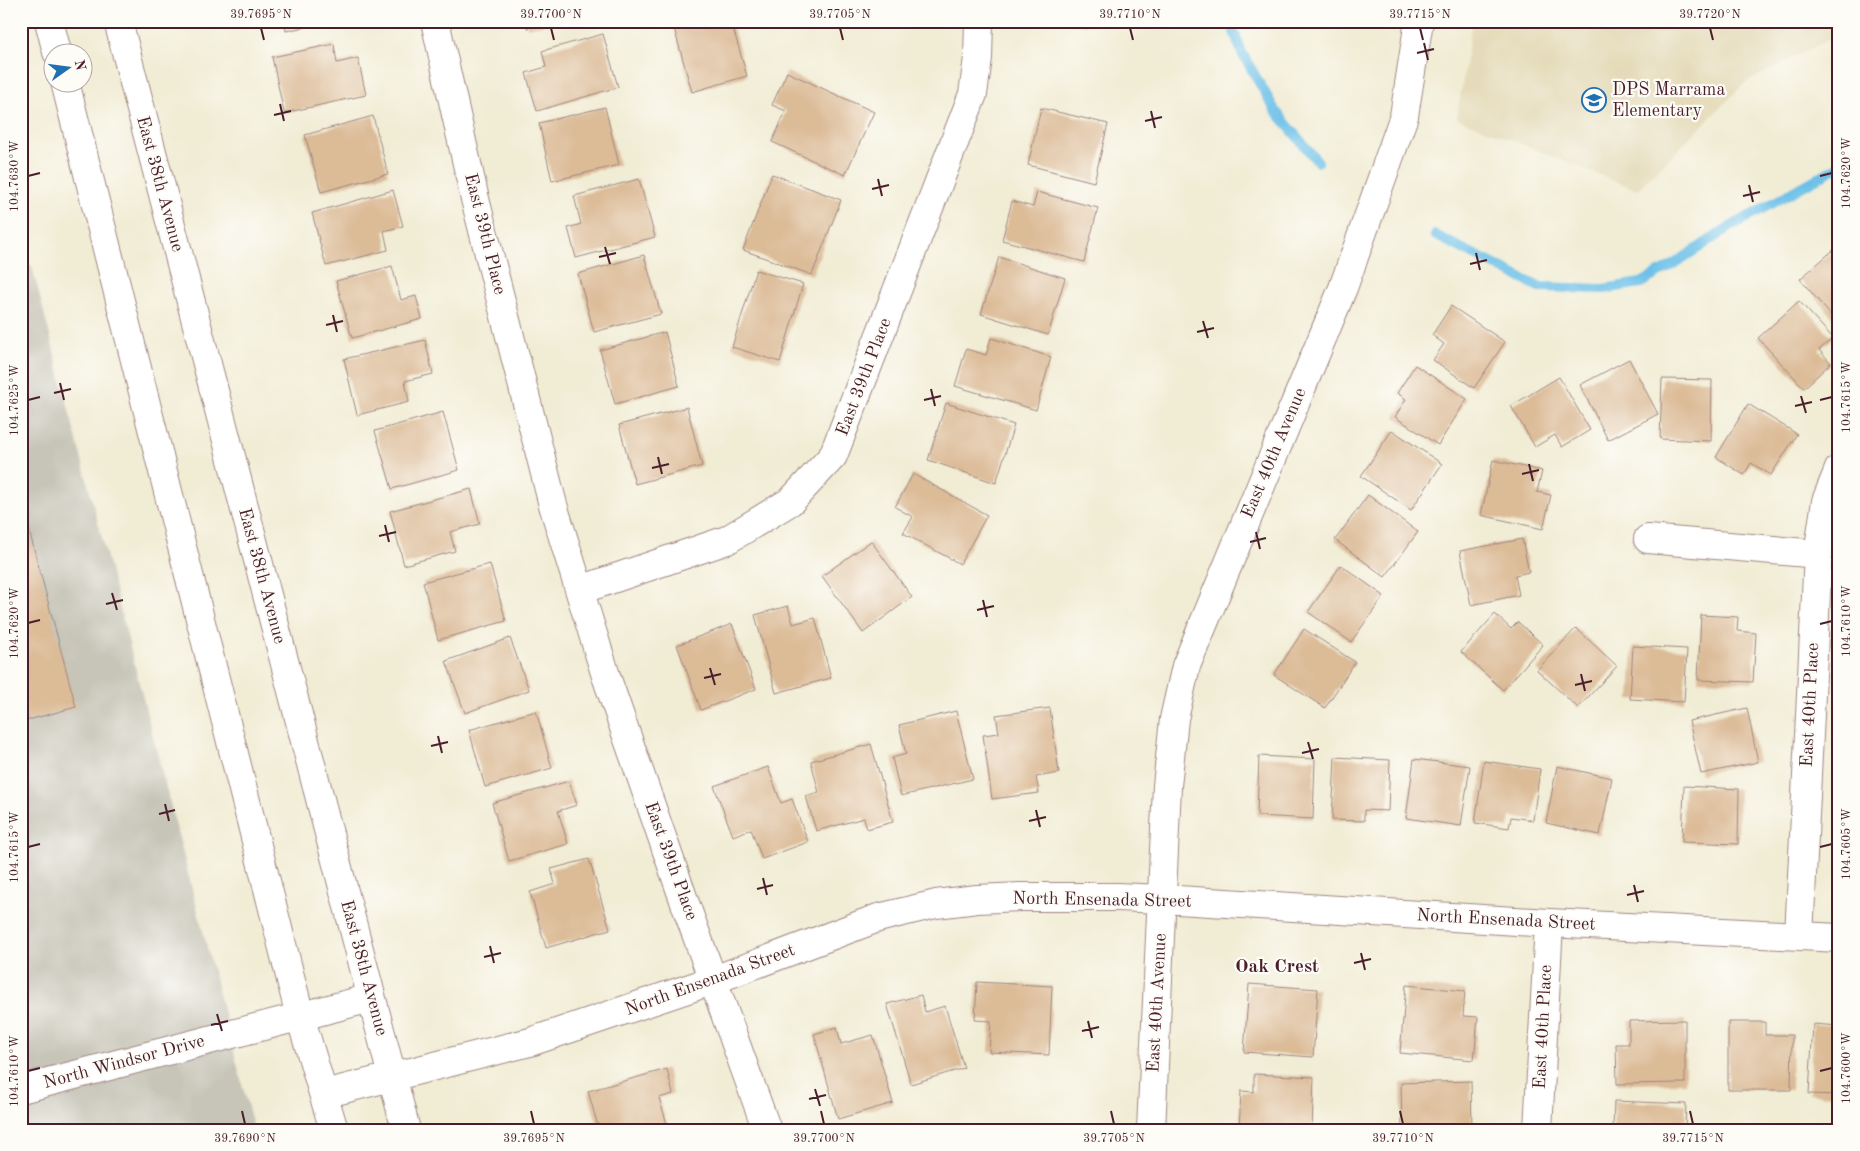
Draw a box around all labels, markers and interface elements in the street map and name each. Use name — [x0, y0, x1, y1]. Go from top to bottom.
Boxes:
text: 39.7695°N — [230, 8, 292, 21]
text: 39.7705°N — [809, 8, 871, 21]
text: 39.7715°N — [1389, 8, 1451, 21]
text: 39.7700°N — [520, 9, 582, 21]
text: 39.7710°N — [1099, 9, 1161, 21]
text: 39.7720°N — [1679, 9, 1741, 21]
north arrow — [42, 42, 92, 92]
text: N — [72, 58, 88, 72]
place label: DPS Marrama Elementary — [1612, 81, 1725, 120]
school or university icon: DPS Marrama Elementary — [1581, 87, 1607, 113]
street label: East 38th Avenue — [133, 114, 187, 254]
text: 104.7620°W — [1841, 137, 1853, 209]
text: 104.7630°W — [9, 140, 21, 212]
street label: East 39th Place — [461, 171, 509, 297]
street label: East 39th Place — [833, 316, 895, 438]
text: 104.7615°W — [1840, 361, 1853, 433]
text: 104.7625°W — [8, 364, 21, 436]
street label: East 40th Avenue — [1238, 385, 1310, 521]
street label: East 38th Avenue — [235, 506, 289, 646]
text: 104.7610°W — [1841, 585, 1853, 657]
text: 104.7620°W — [9, 587, 21, 659]
street label: East 40th Place — [1798, 642, 1822, 768]
street label: East 39th Place — [641, 799, 701, 923]
text: 104.7605°W — [1840, 808, 1853, 880]
text: 104.7615°W — [8, 811, 21, 883]
street label: North Ensenada Street — [1012, 889, 1192, 911]
street label: East 38th Avenue — [337, 898, 391, 1038]
street label: North Ensenada Street — [1416, 906, 1596, 934]
street label: East 40th Avenue — [1144, 933, 1170, 1073]
street label: North Ensenada Street — [623, 941, 797, 1019]
district label: Oak Crest — [1235, 958, 1319, 977]
street label: East 40th Place — [1531, 964, 1555, 1090]
street label: North Windsor Drive — [41, 1032, 207, 1092]
text: 104.7600°W — [1841, 1032, 1853, 1104]
text: 104.7610°W — [9, 1035, 21, 1107]
text: 39.7695°N — [503, 1132, 565, 1145]
text: 39.7705°N — [1083, 1132, 1145, 1145]
text: 39.7715°N — [1662, 1132, 1724, 1145]
text: 39.7690°N — [214, 1133, 276, 1145]
text: 39.7700°N — [793, 1133, 855, 1145]
text: 39.7710°N — [1372, 1133, 1434, 1145]

